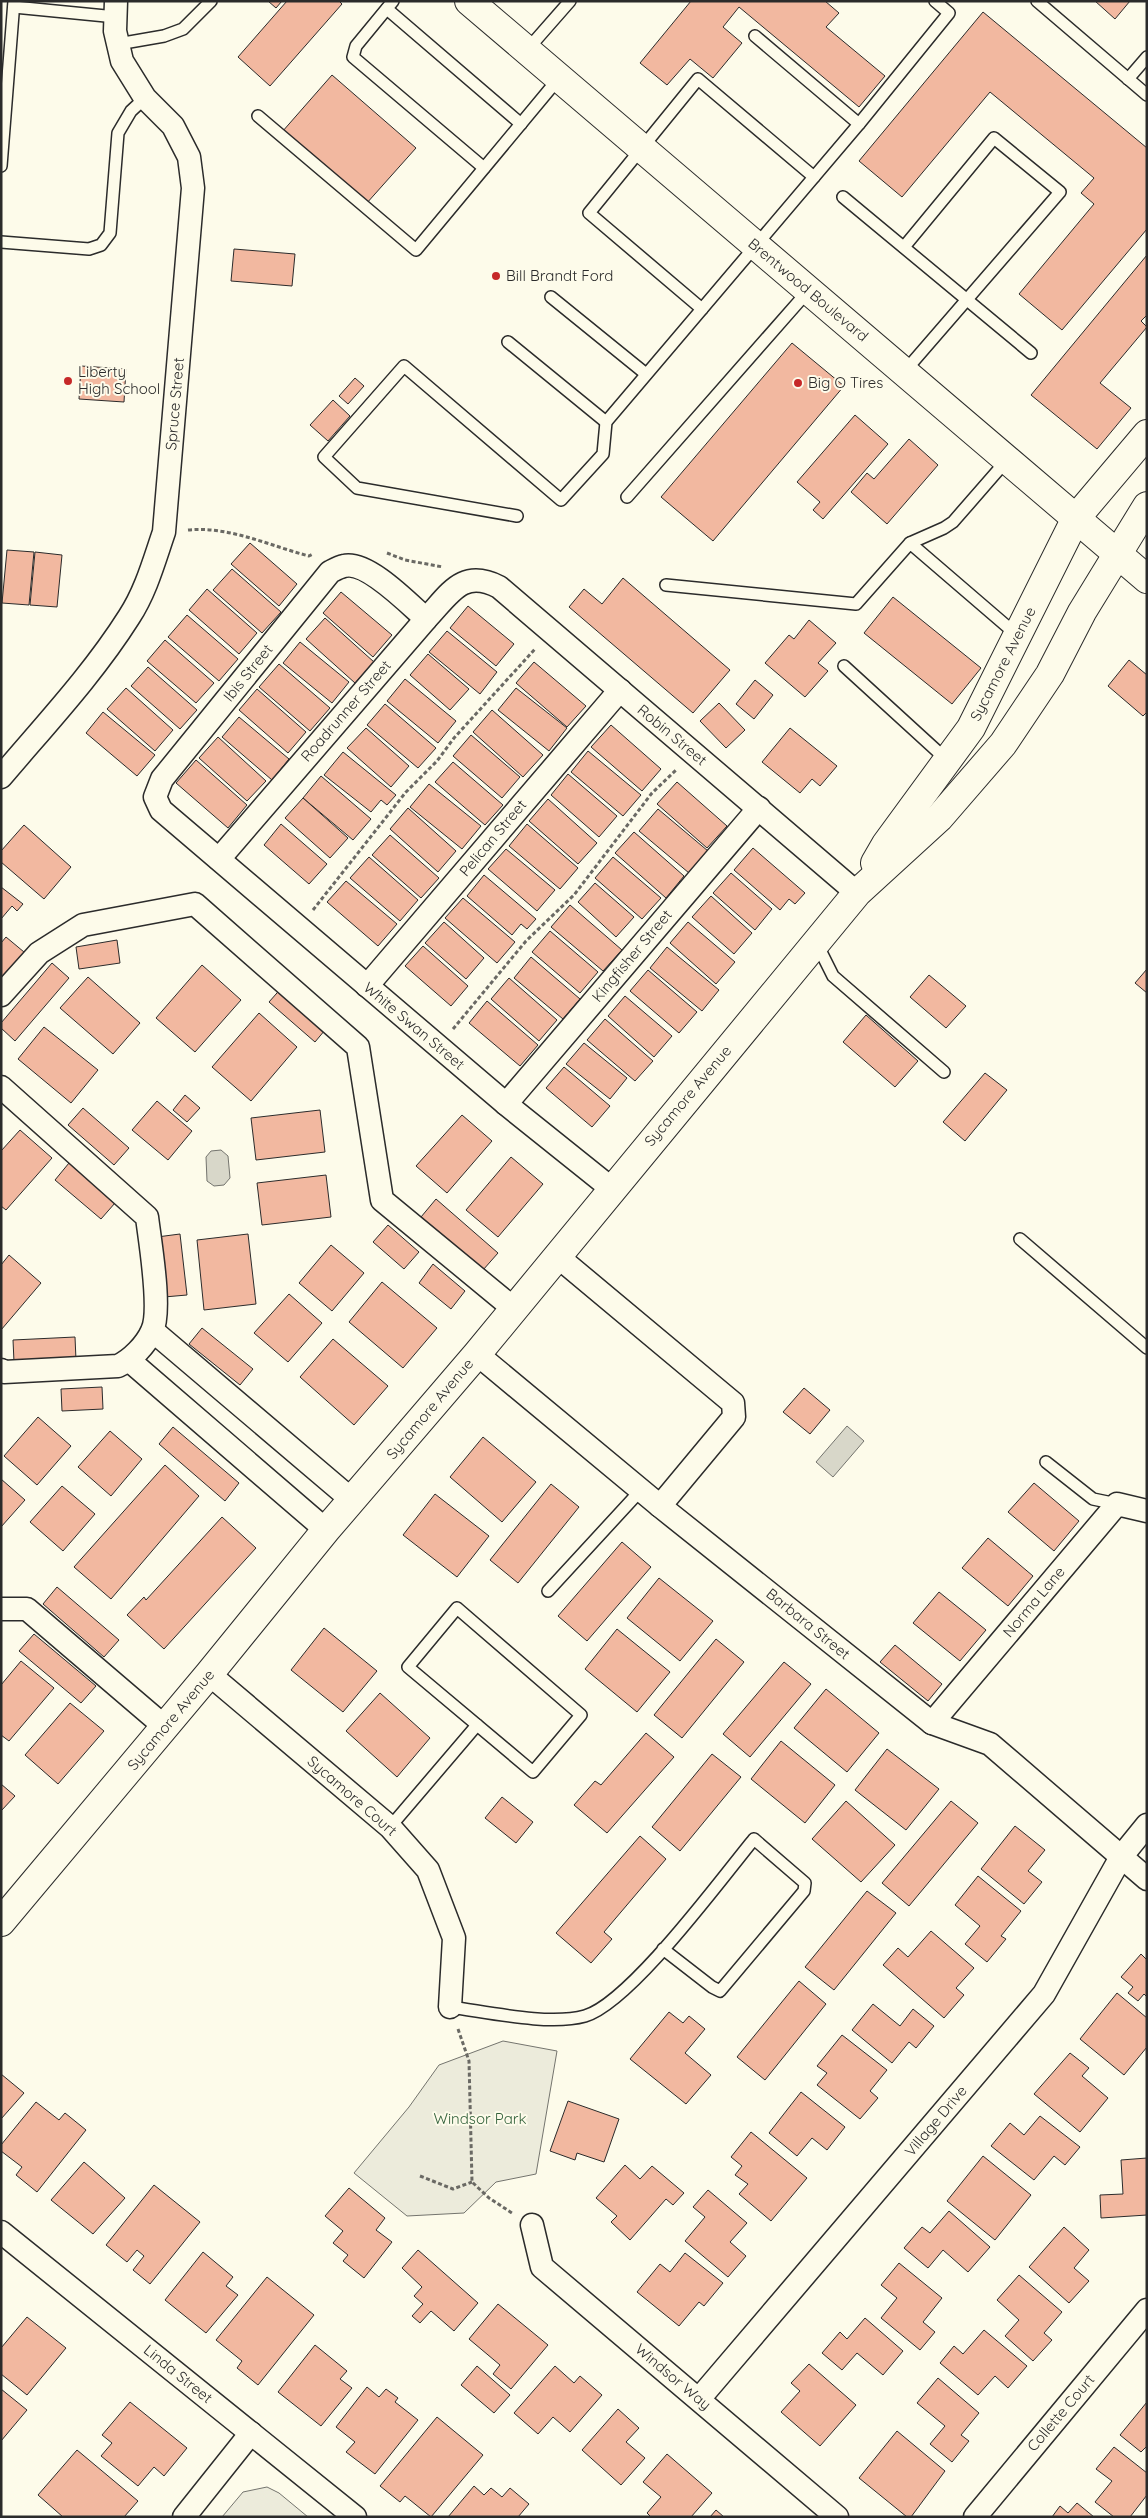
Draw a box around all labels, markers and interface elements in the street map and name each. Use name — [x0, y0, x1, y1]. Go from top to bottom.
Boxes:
street label: Brentwood Boulevard — [744, 234, 872, 345]
place label: Bill Brandt Ford — [506, 266, 613, 285]
marker: Bill Brandt Ford — [490, 270, 502, 282]
street label: Spruce Street — [161, 357, 188, 451]
place label: Liberty High School — [78, 362, 160, 398]
place label: Big O Tires — [808, 373, 883, 392]
marker: Liberty High School — [62, 375, 74, 387]
marker: Big O Tires — [792, 377, 804, 389]
street label: Sycamore Avenue — [966, 603, 1040, 724]
street label: Ibis Street — [219, 640, 276, 705]
street label: Roadrunner Street — [296, 656, 395, 765]
street label: Robin Street — [634, 700, 711, 769]
street label: Pelican Street — [455, 795, 530, 880]
street label: Kingfisher Street — [587, 906, 676, 1006]
street label: White Swan Street — [360, 978, 469, 1074]
street label: Sycamore Avenue — [640, 1041, 735, 1150]
street label: Sycamore Avenue — [382, 1354, 477, 1463]
street label: Norma Lane — [998, 1562, 1069, 1641]
street label: Barbara Street — [762, 1584, 854, 1663]
street label: Sycamore Avenue — [123, 1665, 218, 1774]
street label: Sycamore Court — [304, 1751, 401, 1840]
street label: Village Drive — [900, 2081, 971, 2160]
park label: Windsor Park — [433, 2109, 527, 2128]
street label: Windsor Way — [631, 2339, 715, 2414]
street label: Linda Street — [140, 2340, 217, 2407]
street label: Collette Court — [1023, 2370, 1098, 2455]

